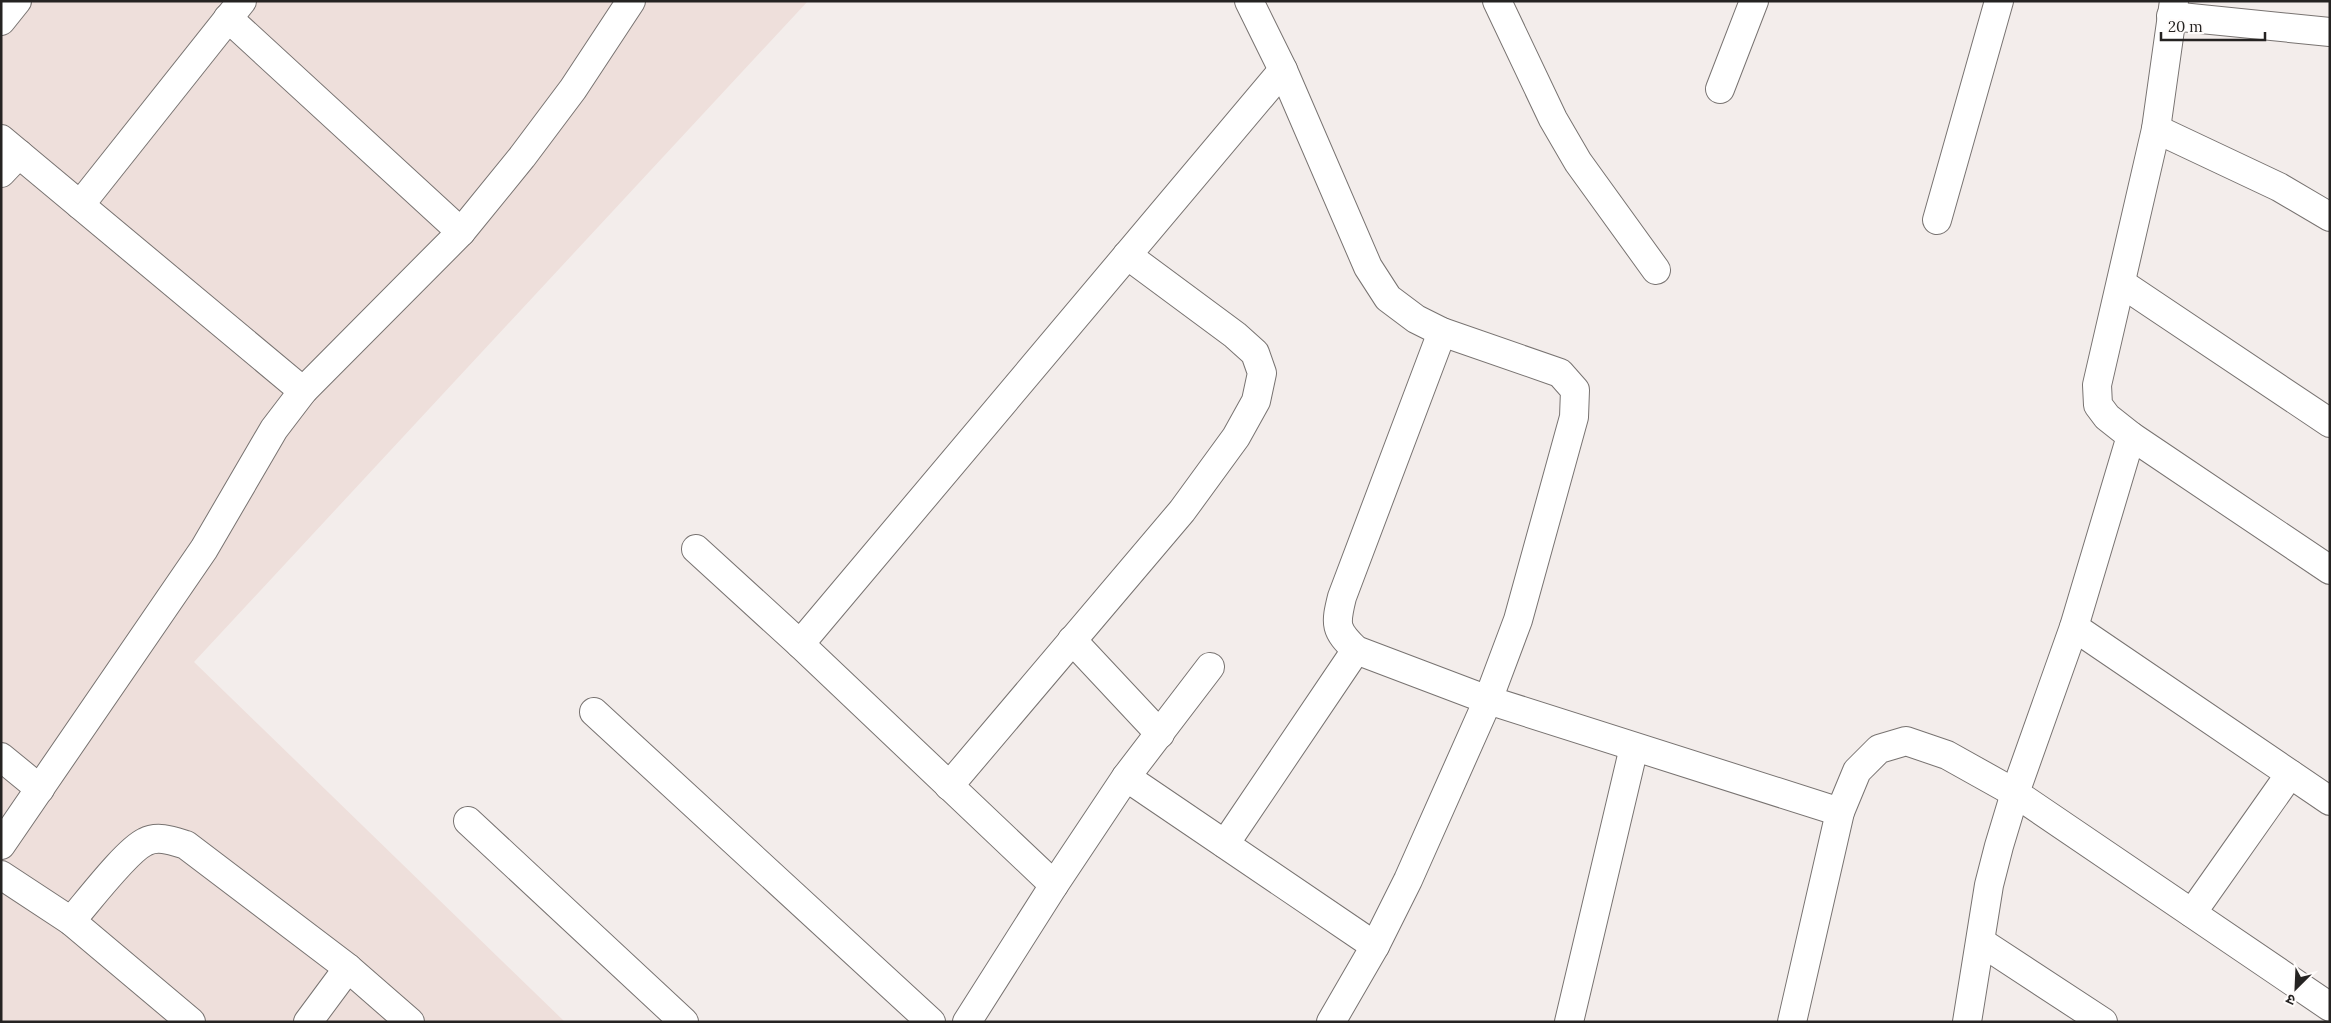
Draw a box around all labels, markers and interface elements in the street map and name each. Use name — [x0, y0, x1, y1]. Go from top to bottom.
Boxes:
scale bar — [2161, 10, 2265, 42]
text: 20 m — [2168, 17, 2203, 36]
north arrow — [2271, 963, 2321, 1013]
text: उ — [2283, 990, 2298, 1010]

